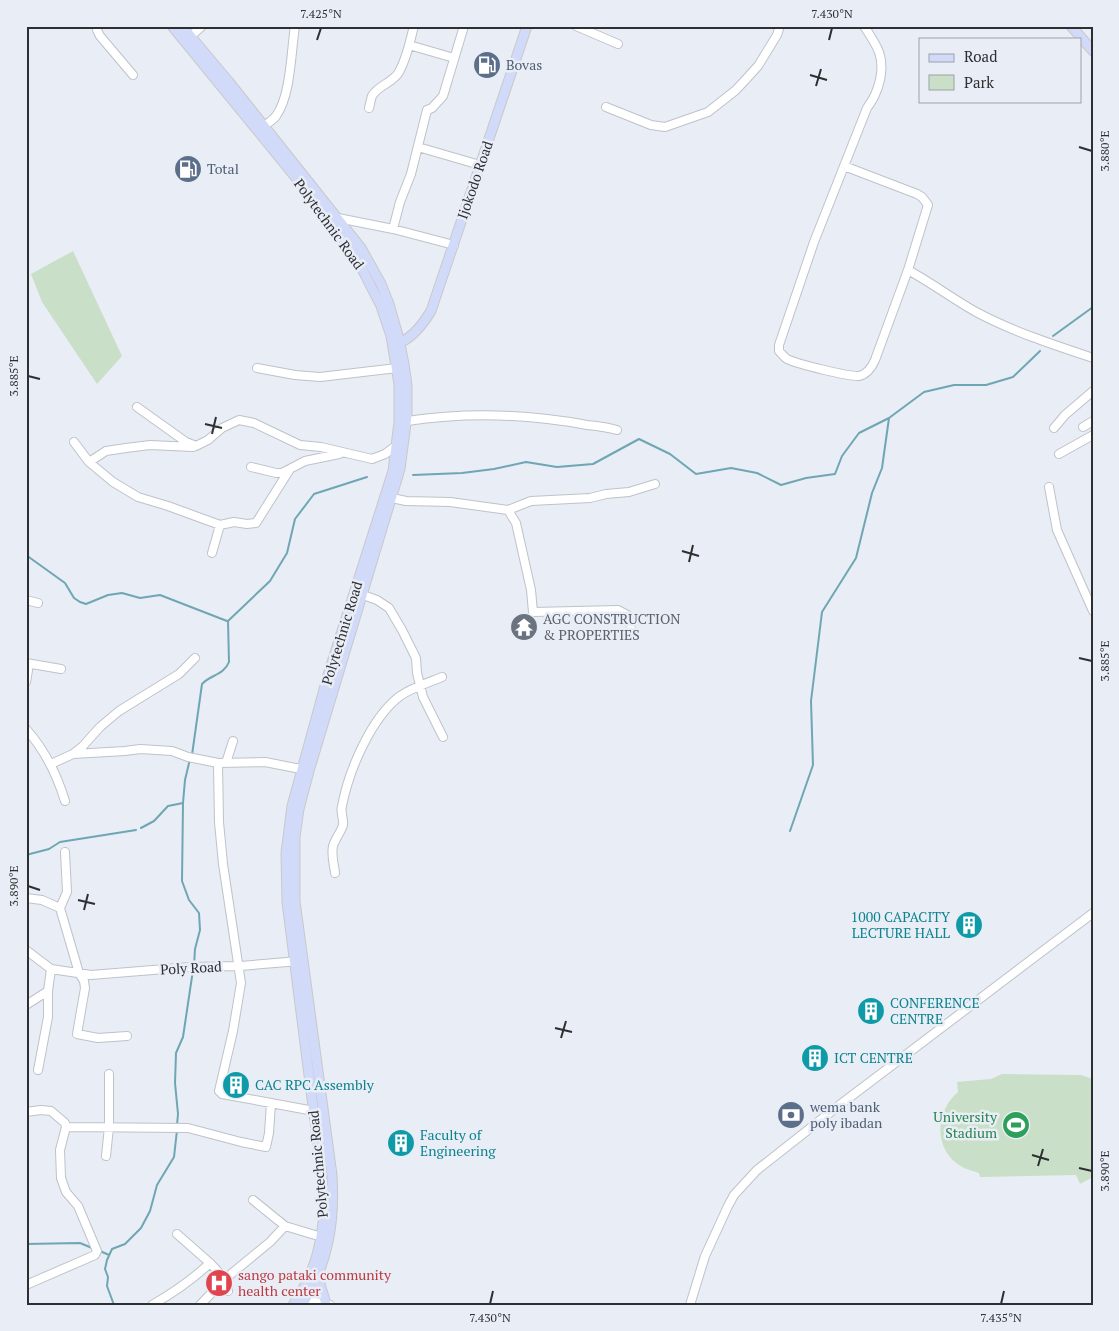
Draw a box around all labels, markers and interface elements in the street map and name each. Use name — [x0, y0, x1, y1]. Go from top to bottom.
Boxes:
text: 7.425°N — [300, 6, 342, 21]
text: 7.430°N — [811, 6, 853, 21]
legend — [919, 38, 1082, 102]
text: Road — [964, 46, 997, 66]
fuel station icon: Bovas — [472, 50, 502, 80]
place label: Bovas — [506, 55, 542, 74]
text: Park — [964, 72, 994, 92]
text: 3.880°E — [1097, 130, 1112, 172]
street label: Ijokodo Road — [452, 138, 497, 222]
fuel station icon: Total — [173, 154, 203, 184]
place label: Total — [207, 159, 239, 178]
street label: Polytechnic Road — [290, 175, 369, 273]
text: 3.885°E — [6, 355, 21, 397]
street label: Polytechnic Road — [317, 578, 366, 687]
place label: AGC CONSTRUCTION & PROPERTIES — [543, 609, 681, 644]
temple icon: AGC CONSTRUCTION & PROPERTIES — [509, 612, 539, 642]
text: 3.885°E — [1097, 640, 1112, 682]
text: 3.890°E — [6, 865, 21, 907]
place label: 1000 CAPACITY LECTURE HALL — [851, 907, 951, 942]
building icon: 1000 CAPACITY LECTURE HALL — [954, 910, 984, 940]
street label: Poly Road — [160, 956, 222, 979]
place label: CONFERENCE CENTRE — [890, 993, 980, 1028]
building icon: CONFERENCE CENTRE — [856, 996, 886, 1026]
building icon: ICT CENTRE — [800, 1043, 830, 1073]
place label: ICT CENTRE — [834, 1048, 913, 1067]
building icon: CAC RPC Assembly — [221, 1070, 251, 1100]
place label: CAC RPC Assembly — [255, 1075, 375, 1094]
place label: wema bank poly ibadan — [809, 1097, 883, 1132]
bank icon: wema bank poly ibadan — [776, 1100, 806, 1130]
place label: University Stadium — [933, 1107, 998, 1142]
street label: Polytechnic Road — [303, 1109, 332, 1218]
sports icon: University Stadium — [1001, 1110, 1031, 1140]
place label: Faculty of Engineering — [420, 1125, 496, 1160]
building icon: Faculty of Engineering — [386, 1128, 416, 1158]
text: 3.890°E — [1097, 1150, 1112, 1192]
place label: sango pataki community health center — [238, 1265, 392, 1300]
hospital icon: sango pataki community health center — [204, 1268, 234, 1298]
text: 7.430°N — [469, 1310, 511, 1325]
text: 7.435°N — [980, 1310, 1022, 1325]

